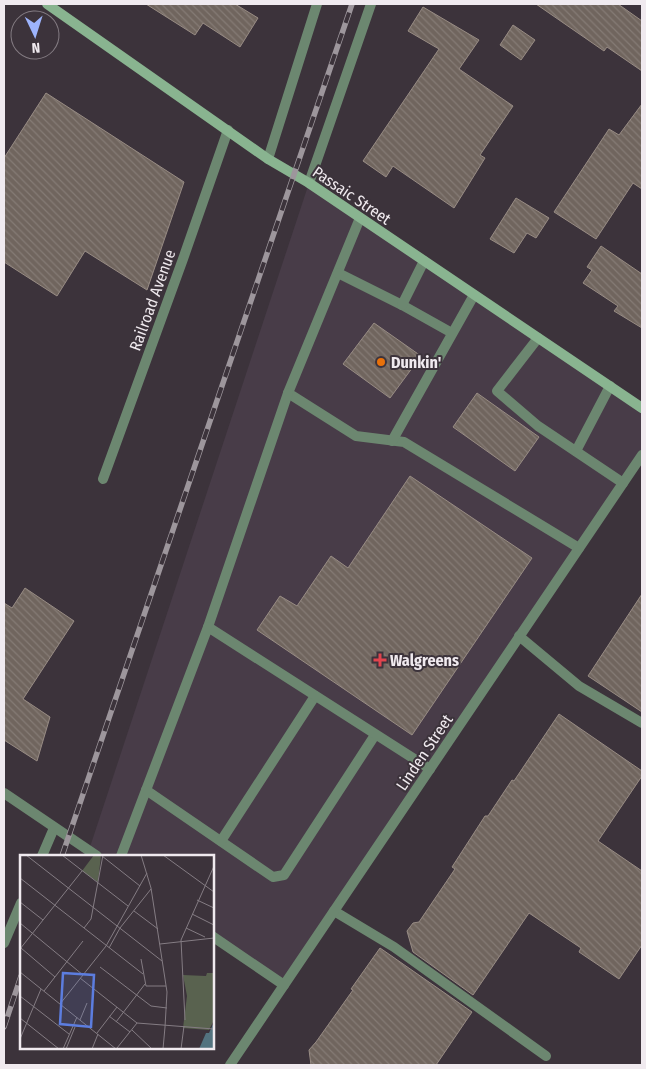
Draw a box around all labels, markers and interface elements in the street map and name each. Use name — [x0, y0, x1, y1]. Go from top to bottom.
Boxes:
north arrow — [10, 10, 60, 60]
text: N — [31, 39, 41, 56]
street label: Passaic Street — [309, 162, 395, 229]
street label: Railroad Avenue — [125, 247, 180, 353]
place label: Dunkin' — [391, 353, 441, 372]
marker: Dunkin' — [375, 356, 387, 368]
place label: Walgreens — [390, 651, 459, 670]
marker: Walgreens — [374, 654, 386, 666]
street label: Linden Street — [392, 710, 457, 794]
inset map — [20, 855, 214, 1049]

